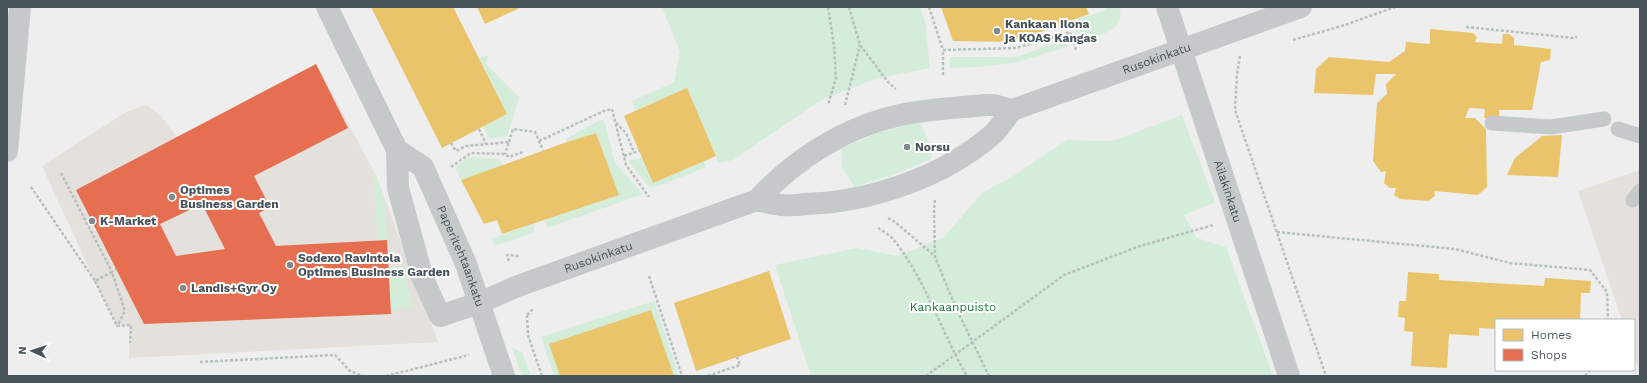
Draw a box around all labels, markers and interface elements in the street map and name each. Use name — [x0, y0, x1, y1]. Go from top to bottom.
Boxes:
place label: Kankaan Ilona ja KOAS Kangas — [1003, 17, 1098, 45]
marker: Kankaan Ilona ja KOAS Kangas — [992, 26, 1002, 36]
street label: Rusokinkatu — [1120, 40, 1193, 77]
place label: Norsu — [915, 140, 950, 154]
marker: Norsu — [902, 142, 912, 152]
street label: Ailakinkatu — [1211, 158, 1245, 224]
place label: Optimes Business Garden — [180, 183, 279, 211]
marker: Optimes Business Garden — [167, 192, 177, 202]
street label: Paperitehtaankatu — [434, 203, 487, 308]
place label: K-Market — [100, 214, 157, 228]
marker: K-Market — [87, 216, 97, 226]
street label: Rusokinkatu — [562, 238, 634, 276]
place label: Sodexo Ravintola Optimes Business Garden — [298, 251, 450, 279]
marker: Sodexo Ravintola Optimes Business Garden — [285, 260, 295, 270]
place label: Landis+Gyr Oy — [191, 281, 277, 295]
marker: Landis+Gyr Oy — [178, 283, 188, 293]
park label: Kankaanpuisto — [910, 300, 996, 314]
legend — [1495, 319, 1635, 371]
text: Homes — [1531, 328, 1572, 342]
north arrow — [12, 331, 52, 371]
text: N — [16, 346, 29, 355]
text: Shops — [1531, 348, 1567, 362]

